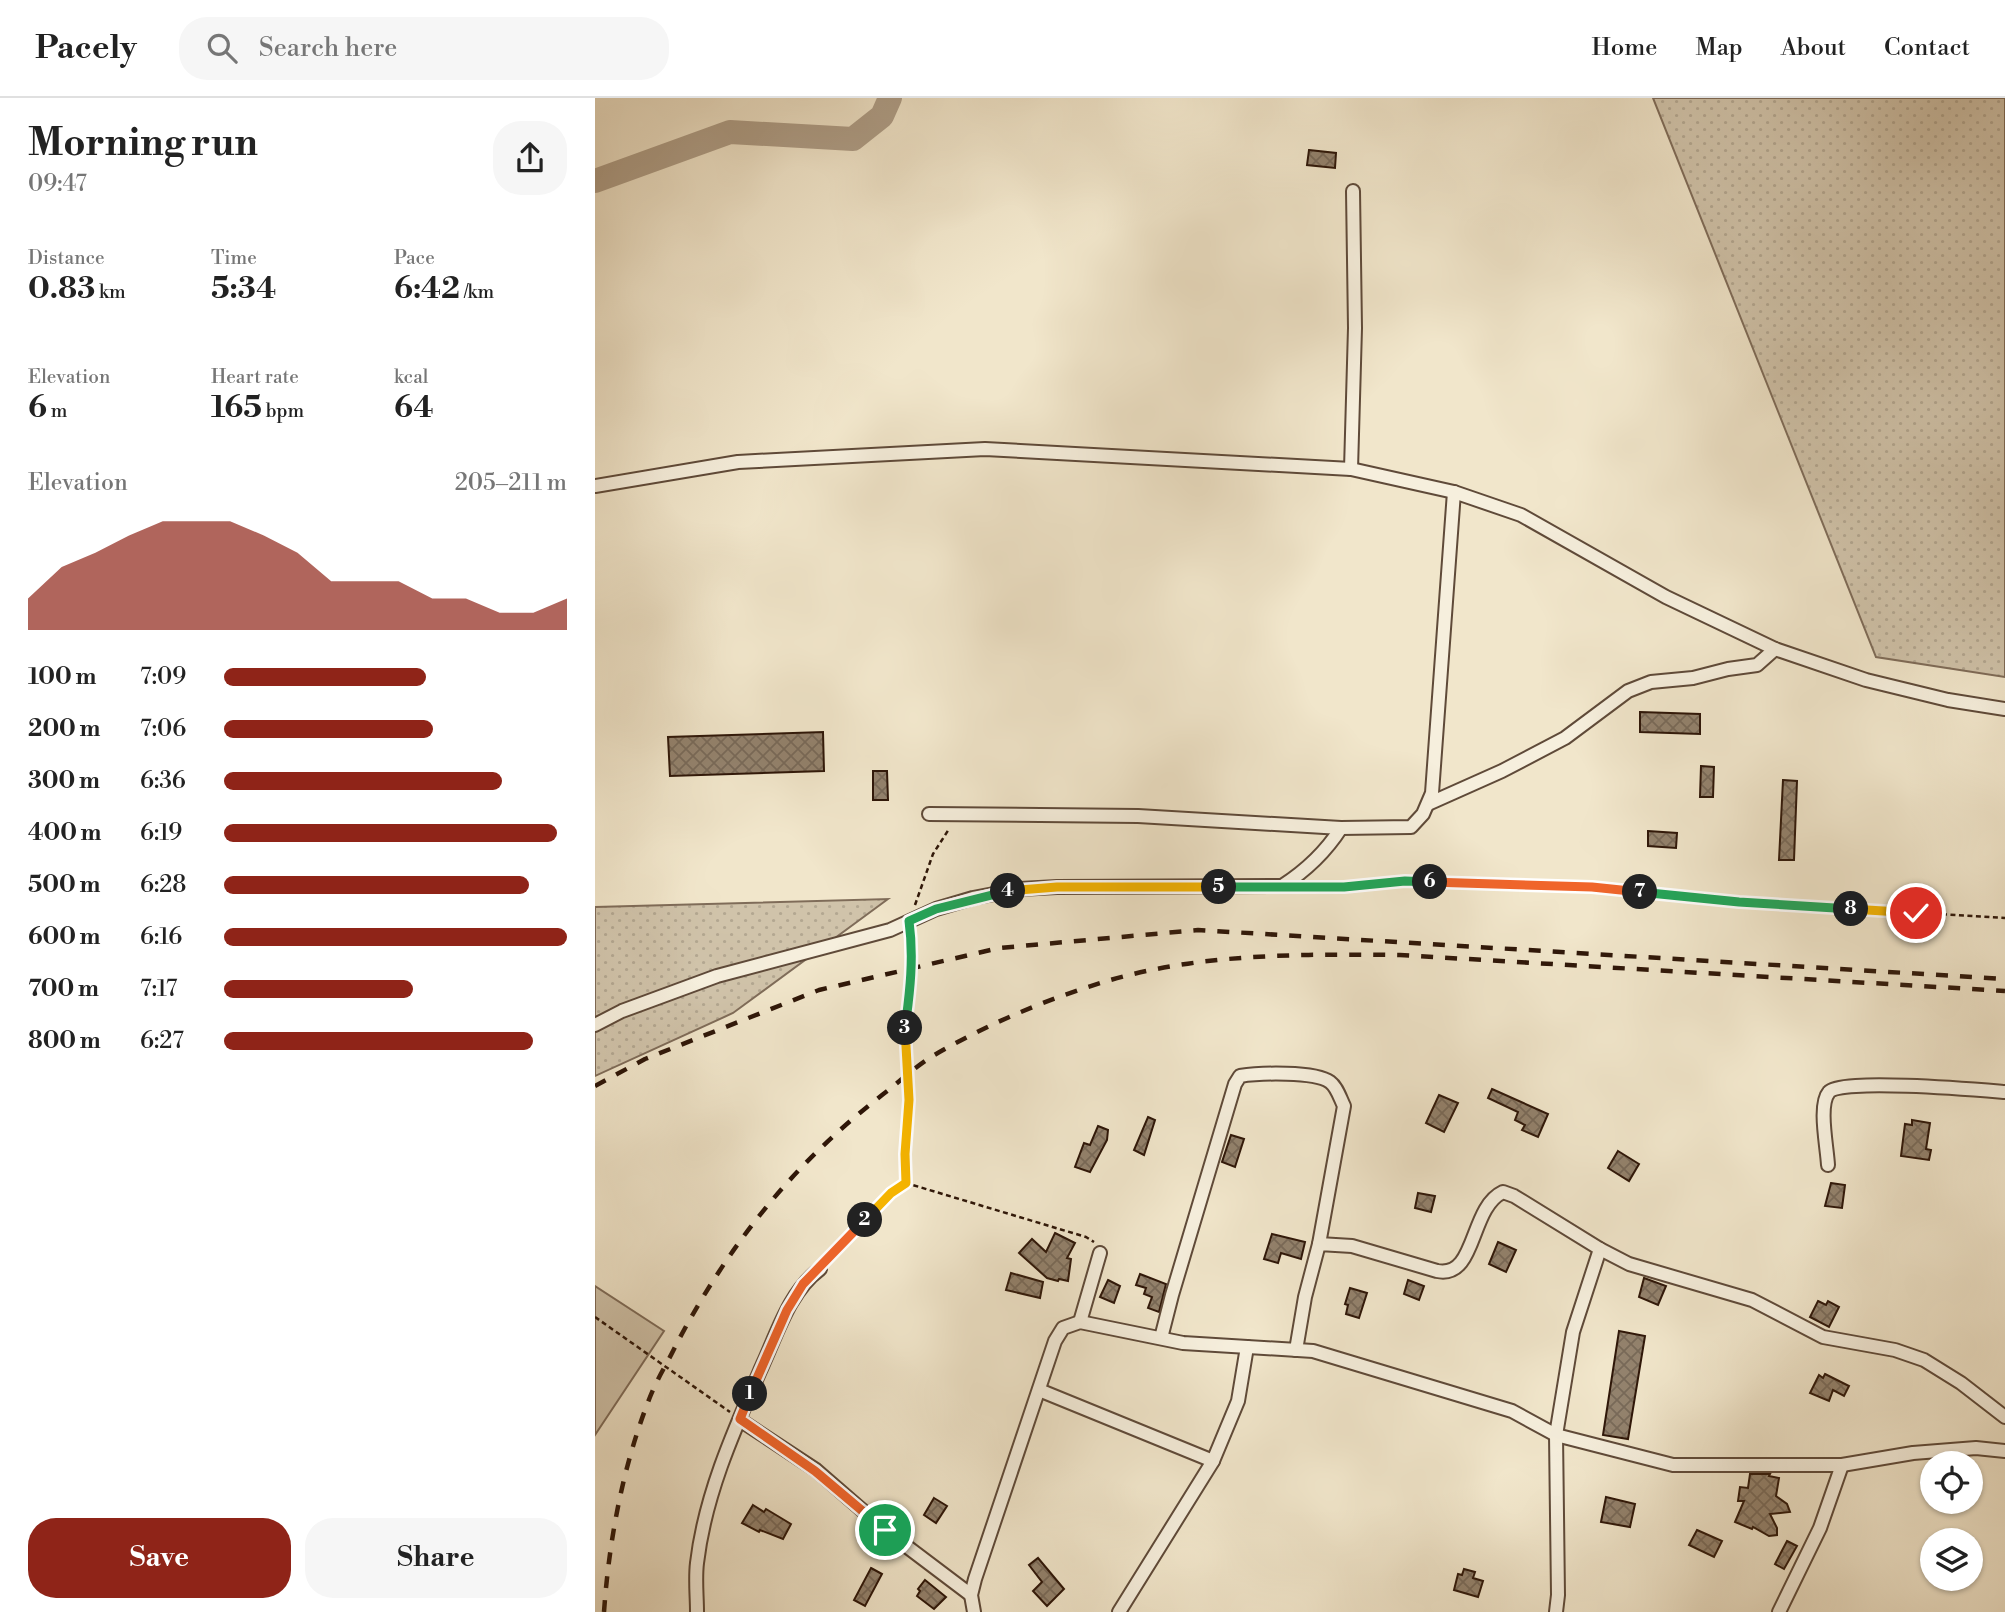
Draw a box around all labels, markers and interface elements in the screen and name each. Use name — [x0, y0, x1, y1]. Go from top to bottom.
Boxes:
search box — [179, 17, 669, 80]
text: Pacely — [35, 28, 137, 69]
icon: search — [203, 29, 241, 67]
text: Search here — [259, 32, 397, 64]
text: Home — [1592, 33, 1657, 63]
text: Map — [1695, 33, 1743, 63]
text: About — [1781, 33, 1846, 63]
text: Contact — [1884, 33, 1970, 63]
text: Morning run — [28, 120, 258, 167]
button: share — [493, 121, 567, 195]
text: 09:47 — [28, 170, 87, 198]
text: Distance — [28, 246, 105, 270]
text: Time — [211, 246, 257, 270]
text: Pace — [394, 246, 435, 270]
text: 0.83 — [28, 270, 95, 308]
text: 5:34 — [211, 270, 276, 308]
text: 6:42 — [394, 270, 460, 308]
text: km — [95, 280, 126, 304]
text: /km — [460, 280, 494, 304]
text: Elevation — [28, 365, 110, 389]
text: Heart rate — [211, 365, 299, 389]
text: kcal — [394, 365, 428, 389]
text: 6 — [28, 389, 47, 427]
text: 165 — [211, 389, 262, 427]
text: 64 — [394, 389, 434, 427]
text: m — [47, 399, 67, 423]
text: bpm — [262, 399, 304, 423]
text: Elevation — [28, 469, 128, 497]
text: 205–211 m — [455, 469, 567, 497]
text: 100 m — [28, 663, 96, 691]
text: 7:09 — [140, 663, 186, 691]
text: 200 m — [28, 715, 100, 743]
text: 7:06 — [140, 715, 186, 743]
text: 300 m — [28, 767, 100, 795]
text: 6:36 — [140, 767, 186, 795]
text: 400 m — [28, 819, 101, 847]
text: 6:19 — [140, 819, 182, 847]
pin: 6 — [1413, 864, 1447, 900]
text: 6 — [1424, 869, 1435, 893]
pin: 5 — [1201, 870, 1237, 904]
text: 500 m — [28, 871, 100, 899]
text: 6:28 — [140, 871, 186, 899]
pin: 4 — [991, 874, 1025, 908]
text: 5 — [1213, 874, 1224, 898]
pin: 7 — [1623, 874, 1657, 910]
text: 4 — [1001, 878, 1014, 902]
text: 7 — [1634, 879, 1645, 903]
pin — [1886, 883, 1946, 943]
pin: 8 — [1833, 892, 1869, 926]
icon: check — [1897, 894, 1935, 932]
text: 8 — [1844, 896, 1857, 920]
text: 600 m — [28, 923, 101, 951]
text: 6:16 — [140, 923, 182, 951]
text: 700 m — [28, 975, 99, 1003]
text: 7:17 — [140, 975, 177, 1003]
pin: 3 — [887, 1010, 923, 1046]
text: 3 — [899, 1015, 910, 1039]
text: 800 m — [28, 1027, 101, 1055]
text: 6:27 — [140, 1027, 184, 1055]
pin: 2 — [847, 1202, 883, 1238]
text: 2 — [859, 1207, 870, 1231]
pin: 1 — [733, 1376, 767, 1412]
text: 1 — [745, 1381, 754, 1405]
map controls — [1920, 1451, 1983, 1591]
button: locate — [1920, 1451, 1983, 1514]
pin — [855, 1500, 915, 1560]
icon: arrive — [866, 1511, 904, 1549]
button: Save — [28, 1518, 291, 1598]
button: Share — [305, 1518, 567, 1598]
button: layers — [1920, 1528, 1983, 1591]

